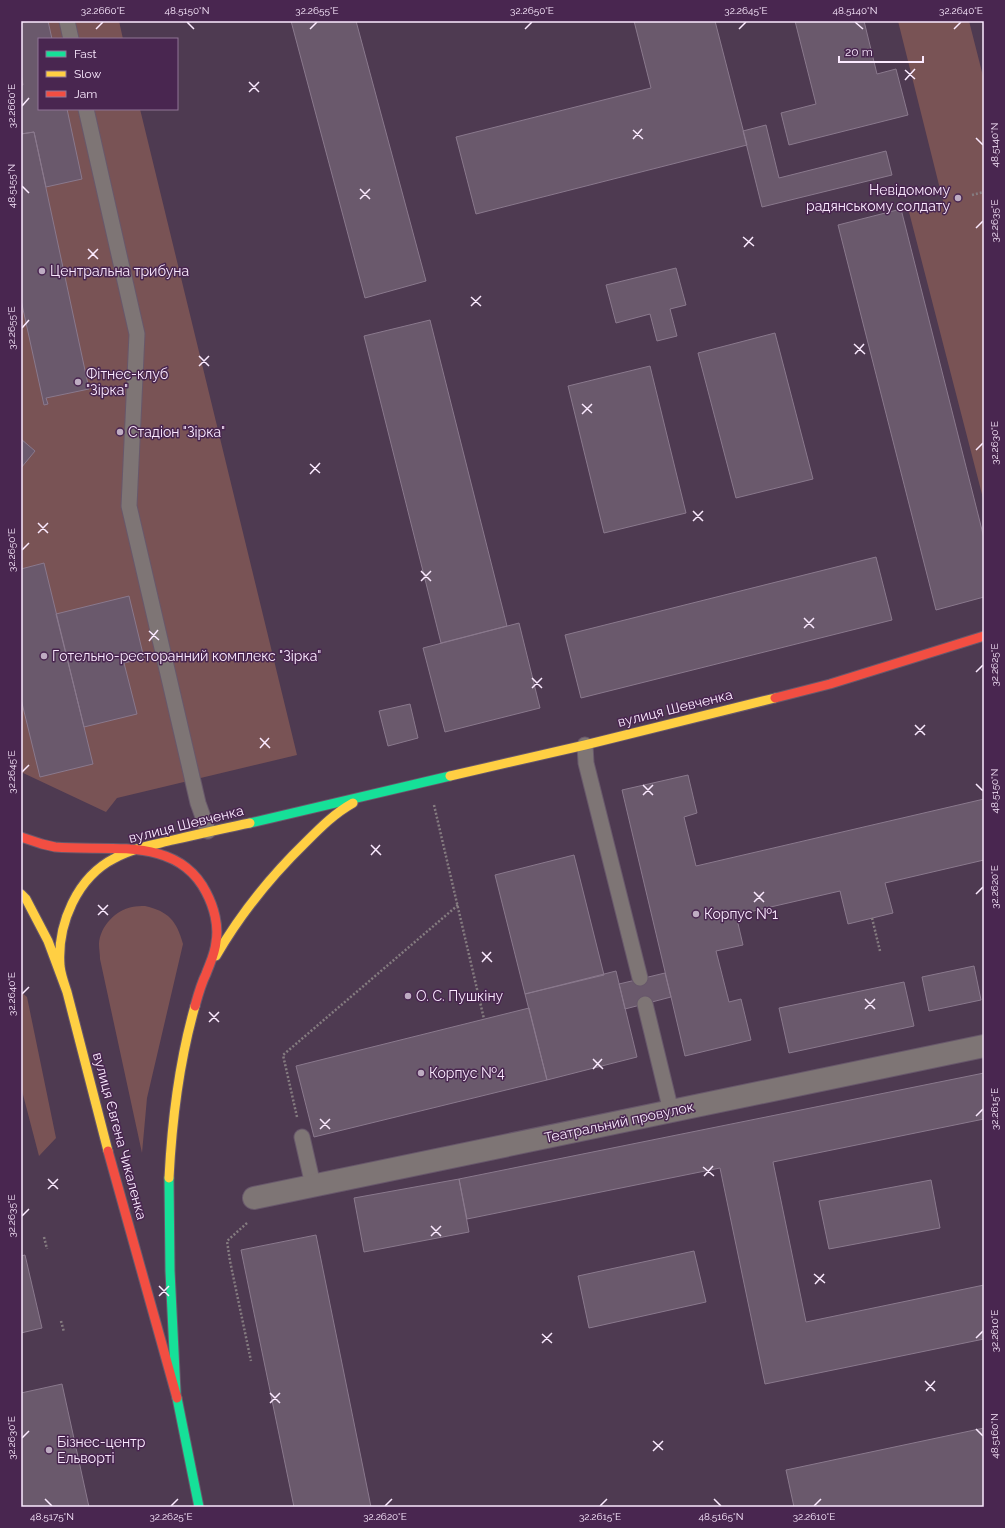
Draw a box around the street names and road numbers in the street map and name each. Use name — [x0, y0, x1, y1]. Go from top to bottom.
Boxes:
street label: вулиця Шевченка — [616, 686, 734, 730]
street label: вулиця Шевченка — [127, 802, 245, 846]
street label: вулиця Євгена Чикаленка — [90, 1051, 150, 1221]
street label: Театральний провулок — [543, 1098, 695, 1146]

